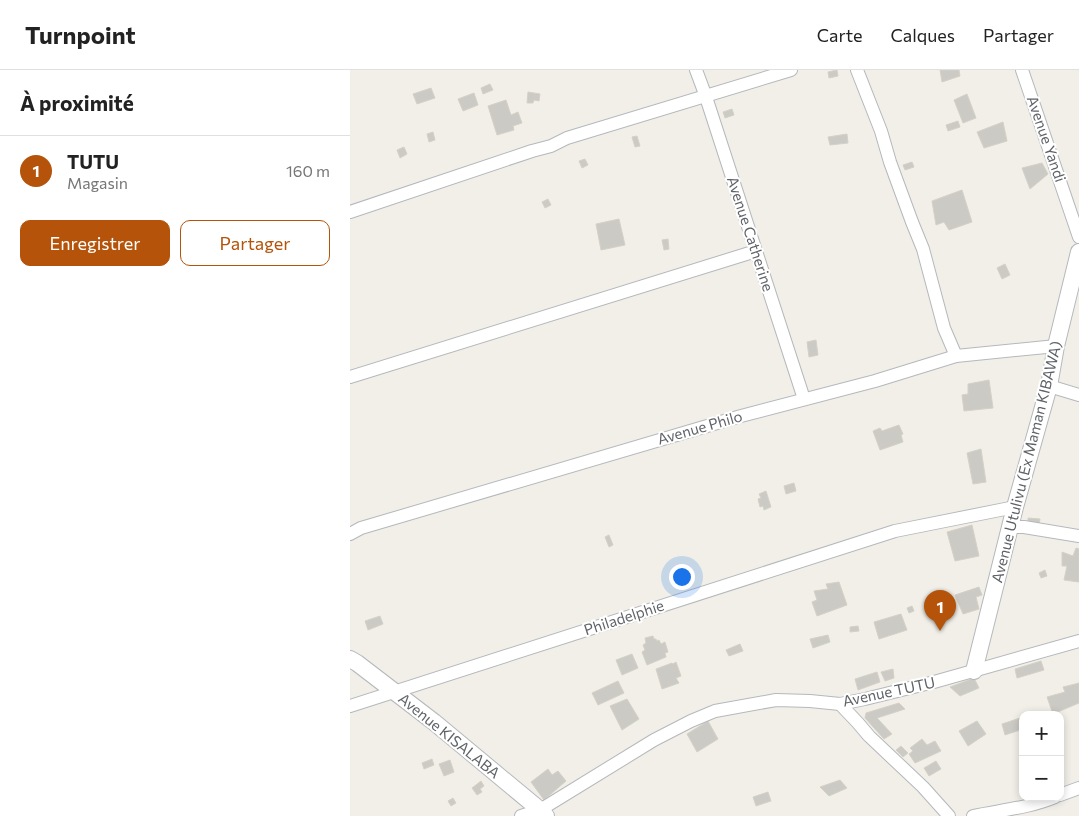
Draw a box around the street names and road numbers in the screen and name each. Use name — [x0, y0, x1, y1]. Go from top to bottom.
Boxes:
street label: Avenue Yandi — [1024, 93, 1070, 184]
street label: Avenue Catherine — [724, 174, 778, 294]
street label: Avenue Utulivu (Ex Maman KIBAWA) — [987, 339, 1065, 584]
street label: Avenue Philo — [655, 406, 744, 448]
street label: Philadelphie — [581, 596, 666, 638]
street label: Avenue TUTU — [841, 672, 937, 710]
street label: Avenue KISALABA — [395, 689, 504, 782]

